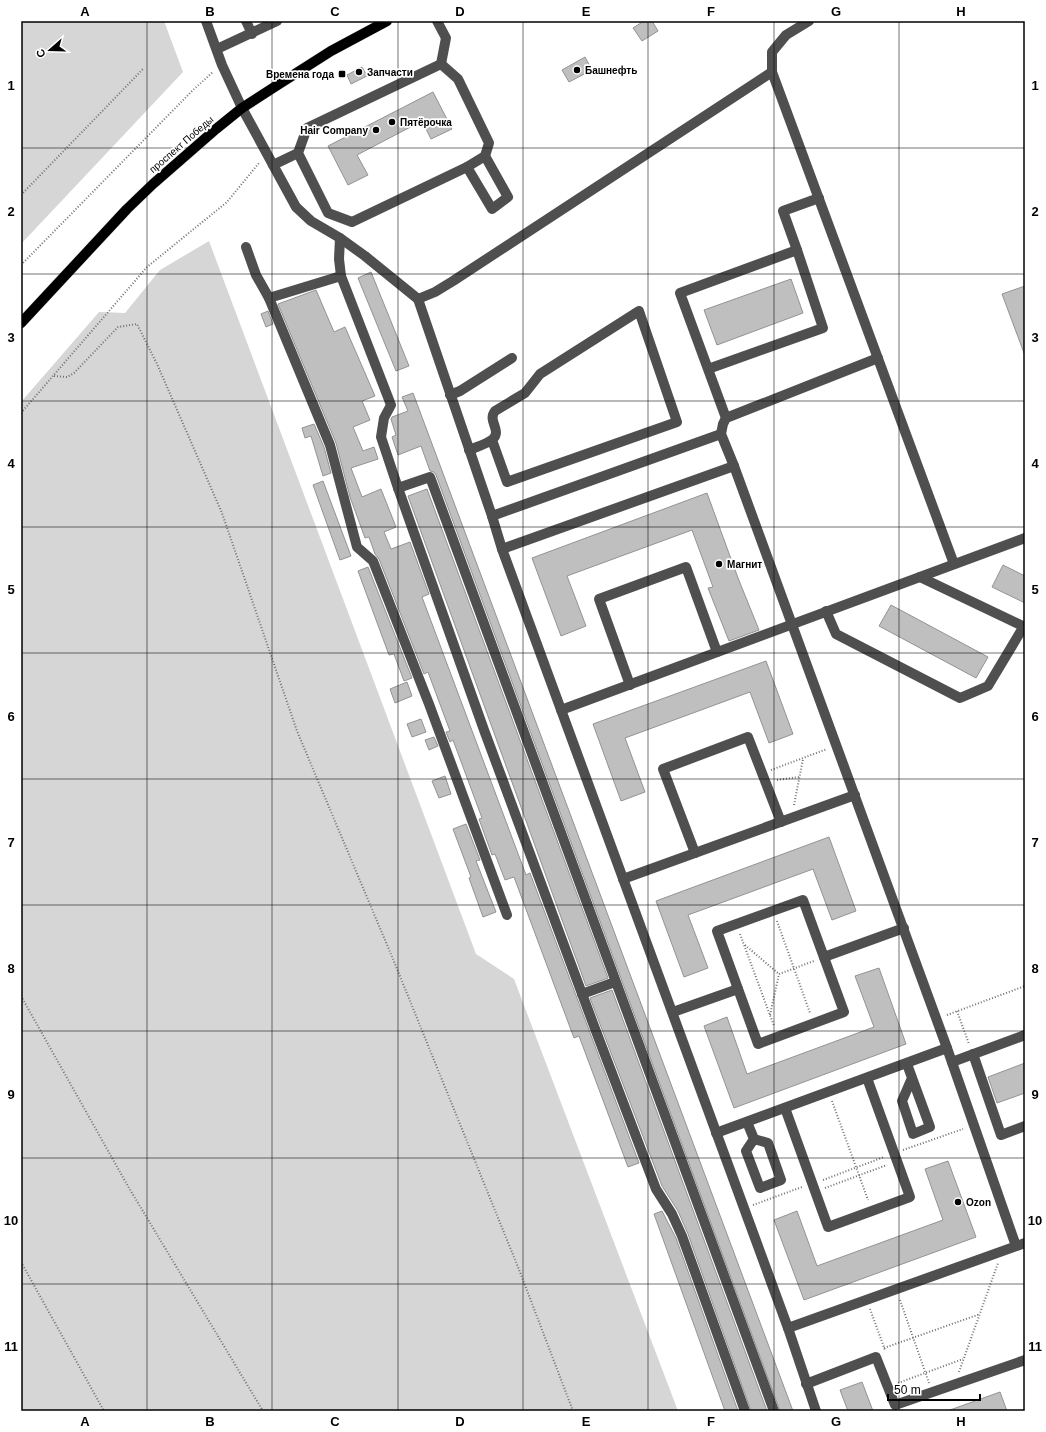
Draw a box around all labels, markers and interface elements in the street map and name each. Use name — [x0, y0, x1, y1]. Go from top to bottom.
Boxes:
text: A — [80, 4, 90, 19]
text: B — [205, 4, 215, 19]
text: C — [330, 4, 340, 19]
text: D — [455, 4, 465, 19]
text: E — [582, 4, 591, 19]
text: F — [707, 4, 715, 19]
text: G — [831, 4, 841, 19]
text: H — [956, 4, 966, 19]
north arrow — [30, 30, 70, 70]
text: С — [34, 48, 48, 59]
marker: Башнефть — [572, 65, 582, 75]
place label: Башнефть — [585, 65, 637, 76]
marker: Запчасти — [354, 67, 364, 77]
place label: Запчасти — [367, 67, 413, 78]
place label: Времена года — [266, 69, 334, 80]
marker: Времена года — [337, 69, 347, 79]
text: 1 — [7, 78, 15, 93]
text: 1 — [1031, 78, 1039, 93]
street label: проспект Победы — [147, 114, 216, 175]
marker: Пятёрочка — [387, 117, 397, 127]
place label: Пятёрочка — [400, 117, 452, 128]
place label: Hair Company — [300, 125, 368, 136]
marker: Hair Company — [371, 125, 381, 135]
text: 2 — [7, 204, 15, 219]
text: 2 — [1031, 204, 1039, 219]
text: 3 — [7, 330, 15, 345]
text: 3 — [1031, 330, 1039, 345]
text: 4 — [7, 456, 15, 471]
text: 4 — [1031, 456, 1039, 471]
marker: Магнит — [714, 559, 724, 569]
place label: Магнит — [727, 559, 762, 570]
text: 5 — [7, 582, 15, 597]
text: 5 — [1031, 582, 1039, 597]
text: 6 — [7, 709, 15, 724]
text: 6 — [1031, 709, 1039, 724]
text: 7 — [7, 835, 15, 850]
text: 7 — [1031, 835, 1039, 850]
text: 8 — [7, 961, 15, 976]
text: 8 — [1031, 961, 1039, 976]
text: 9 — [7, 1087, 15, 1102]
text: 9 — [1031, 1087, 1039, 1102]
marker: Ozon — [953, 1197, 963, 1207]
place label: Ozon — [966, 1197, 991, 1208]
text: 10 — [4, 1213, 18, 1228]
text: 10 — [1028, 1213, 1042, 1228]
text: 11 — [4, 1339, 18, 1354]
text: 11 — [1028, 1339, 1042, 1354]
scale bar — [888, 1376, 980, 1402]
text: 50 m — [894, 1383, 921, 1397]
text: A — [80, 1414, 90, 1429]
text: B — [205, 1414, 215, 1429]
text: C — [330, 1414, 340, 1429]
text: D — [455, 1414, 465, 1429]
text: E — [582, 1414, 591, 1429]
text: F — [707, 1414, 715, 1429]
text: G — [831, 1414, 841, 1429]
text: H — [956, 1414, 966, 1429]

